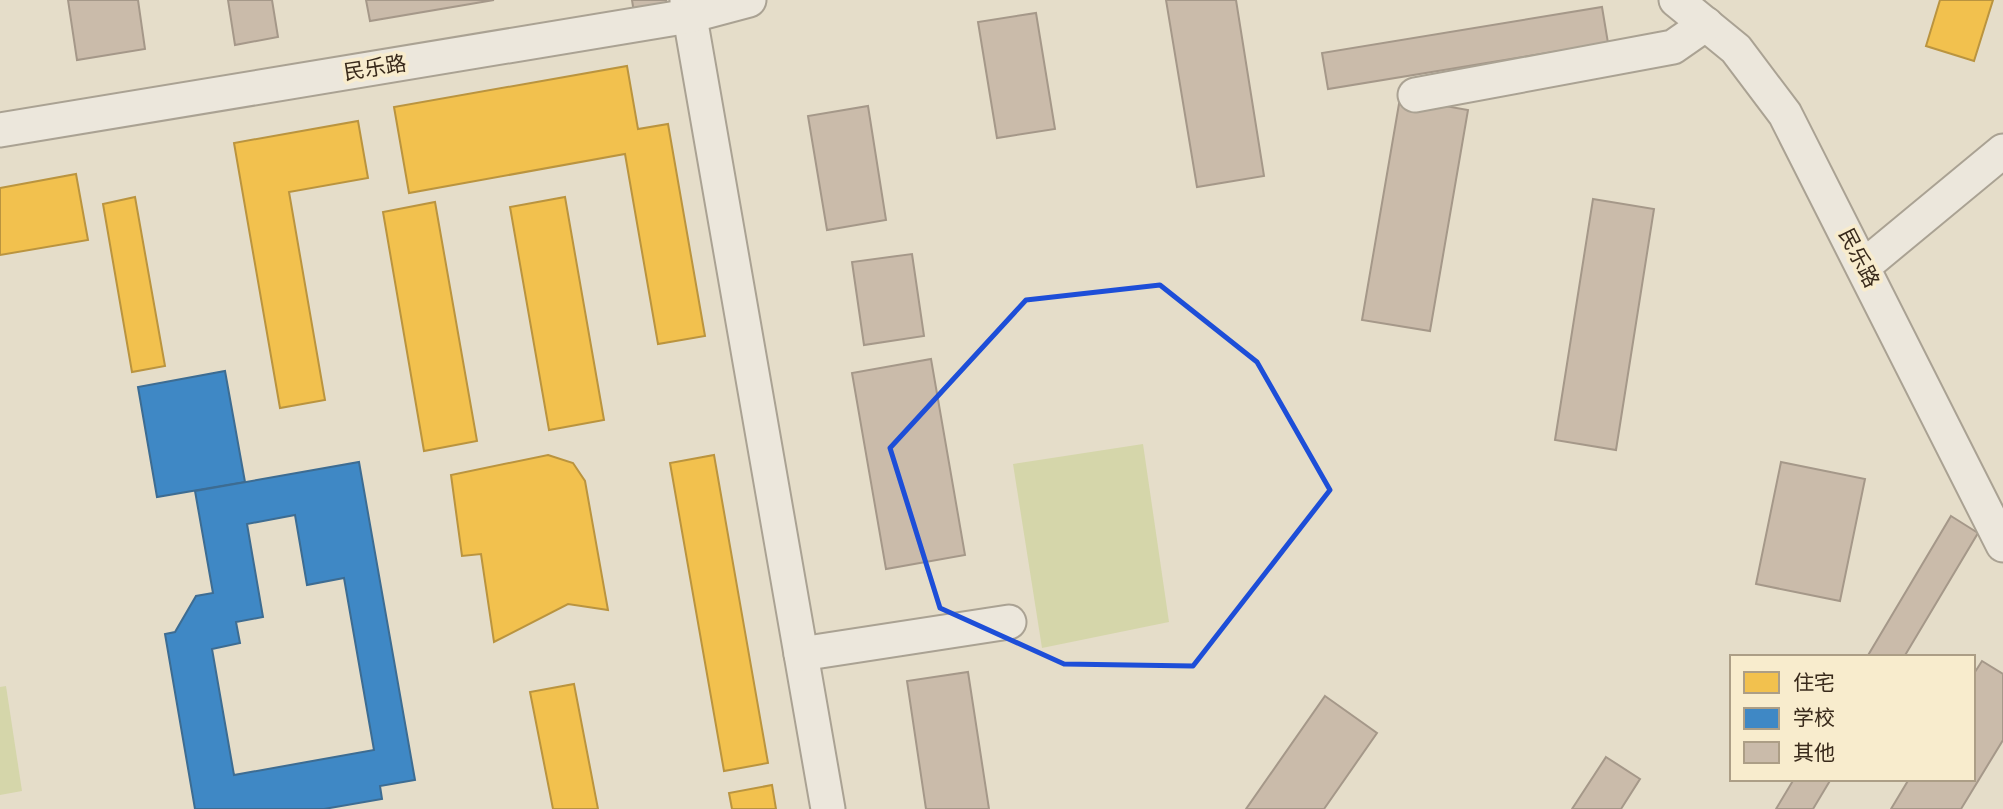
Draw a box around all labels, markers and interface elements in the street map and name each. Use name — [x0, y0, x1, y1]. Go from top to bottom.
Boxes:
street label: 民乐路 — [342, 50, 408, 85]
street label: 民乐路 — [1834, 224, 1885, 292]
legend — [1730, 655, 1975, 781]
text: 住宅 — [1793, 670, 1835, 695]
text: 学校 — [1793, 705, 1835, 730]
text: 其他 — [1793, 740, 1835, 765]

